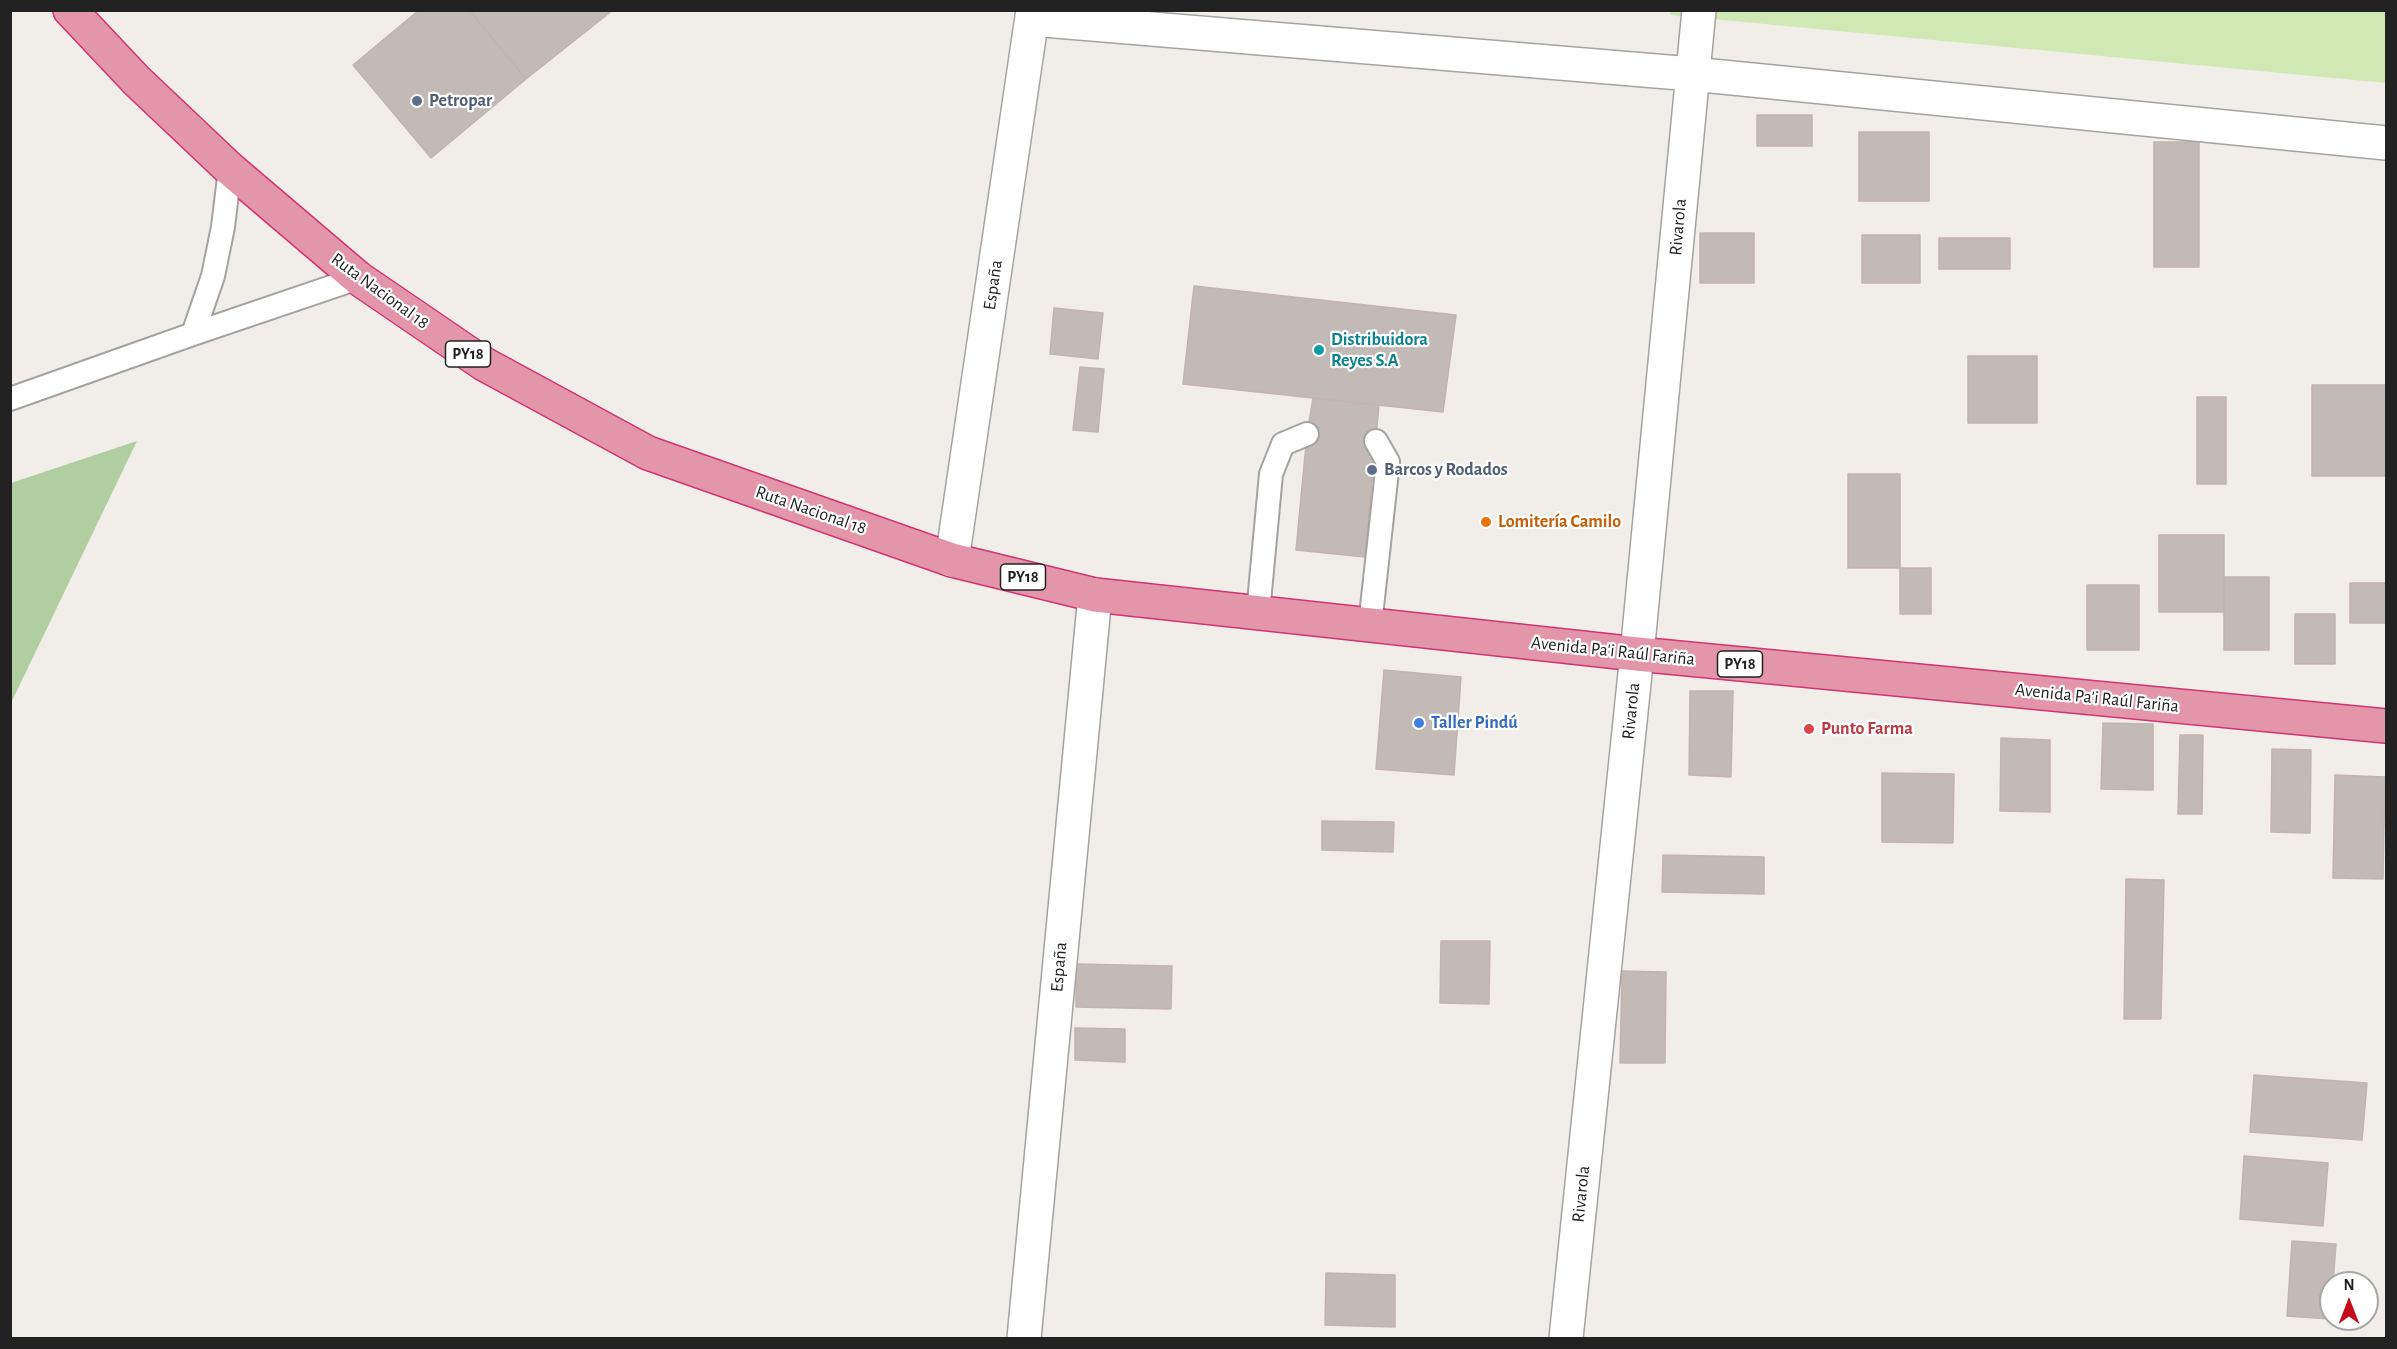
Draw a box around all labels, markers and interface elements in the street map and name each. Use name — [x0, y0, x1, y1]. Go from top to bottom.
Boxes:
place label: Petropar — [429, 90, 492, 112]
marker: Petropar — [410, 94, 424, 108]
street label: Rivarola — [1665, 198, 1691, 256]
street label: Ruta Nacional 18 — [327, 248, 433, 334]
street label: España — [979, 259, 1007, 311]
place label: Distribuidora Reyes S.A — [1331, 329, 1428, 372]
road number: PY18 — [446, 341, 490, 367]
marker: Distribuidora Reyes S.A — [1312, 343, 1326, 357]
place label: Barcos y Rodados — [1384, 459, 1508, 481]
marker: Barcos y Rodados — [1365, 463, 1379, 477]
street label: Ruta Nacional 18 — [753, 481, 869, 539]
place label: Lomitería Camilo — [1498, 511, 1621, 533]
marker: Lomitería Camilo — [1479, 515, 1493, 529]
road number: PY18 — [1000, 564, 1046, 590]
street label: Avenida Pa'i Raúl Fariña — [1530, 632, 1696, 670]
road number: PY18 — [1718, 651, 1762, 677]
street label: Avenida Pa'i Raúl Fariña — [2014, 679, 2180, 717]
street label: Rivarola — [1617, 681, 1645, 741]
place label: Taller Pindú — [1431, 712, 1518, 734]
marker: Taller Pindú — [1412, 716, 1426, 730]
place label: Punto Farma — [1821, 718, 1913, 740]
marker: Punto Farma — [1802, 722, 1816, 736]
street label: España — [1046, 941, 1072, 993]
street label: Rivarola — [1567, 1164, 1595, 1224]
north arrow — [2319, 1271, 2379, 1331]
text: N — [2343, 1277, 2355, 1293]

